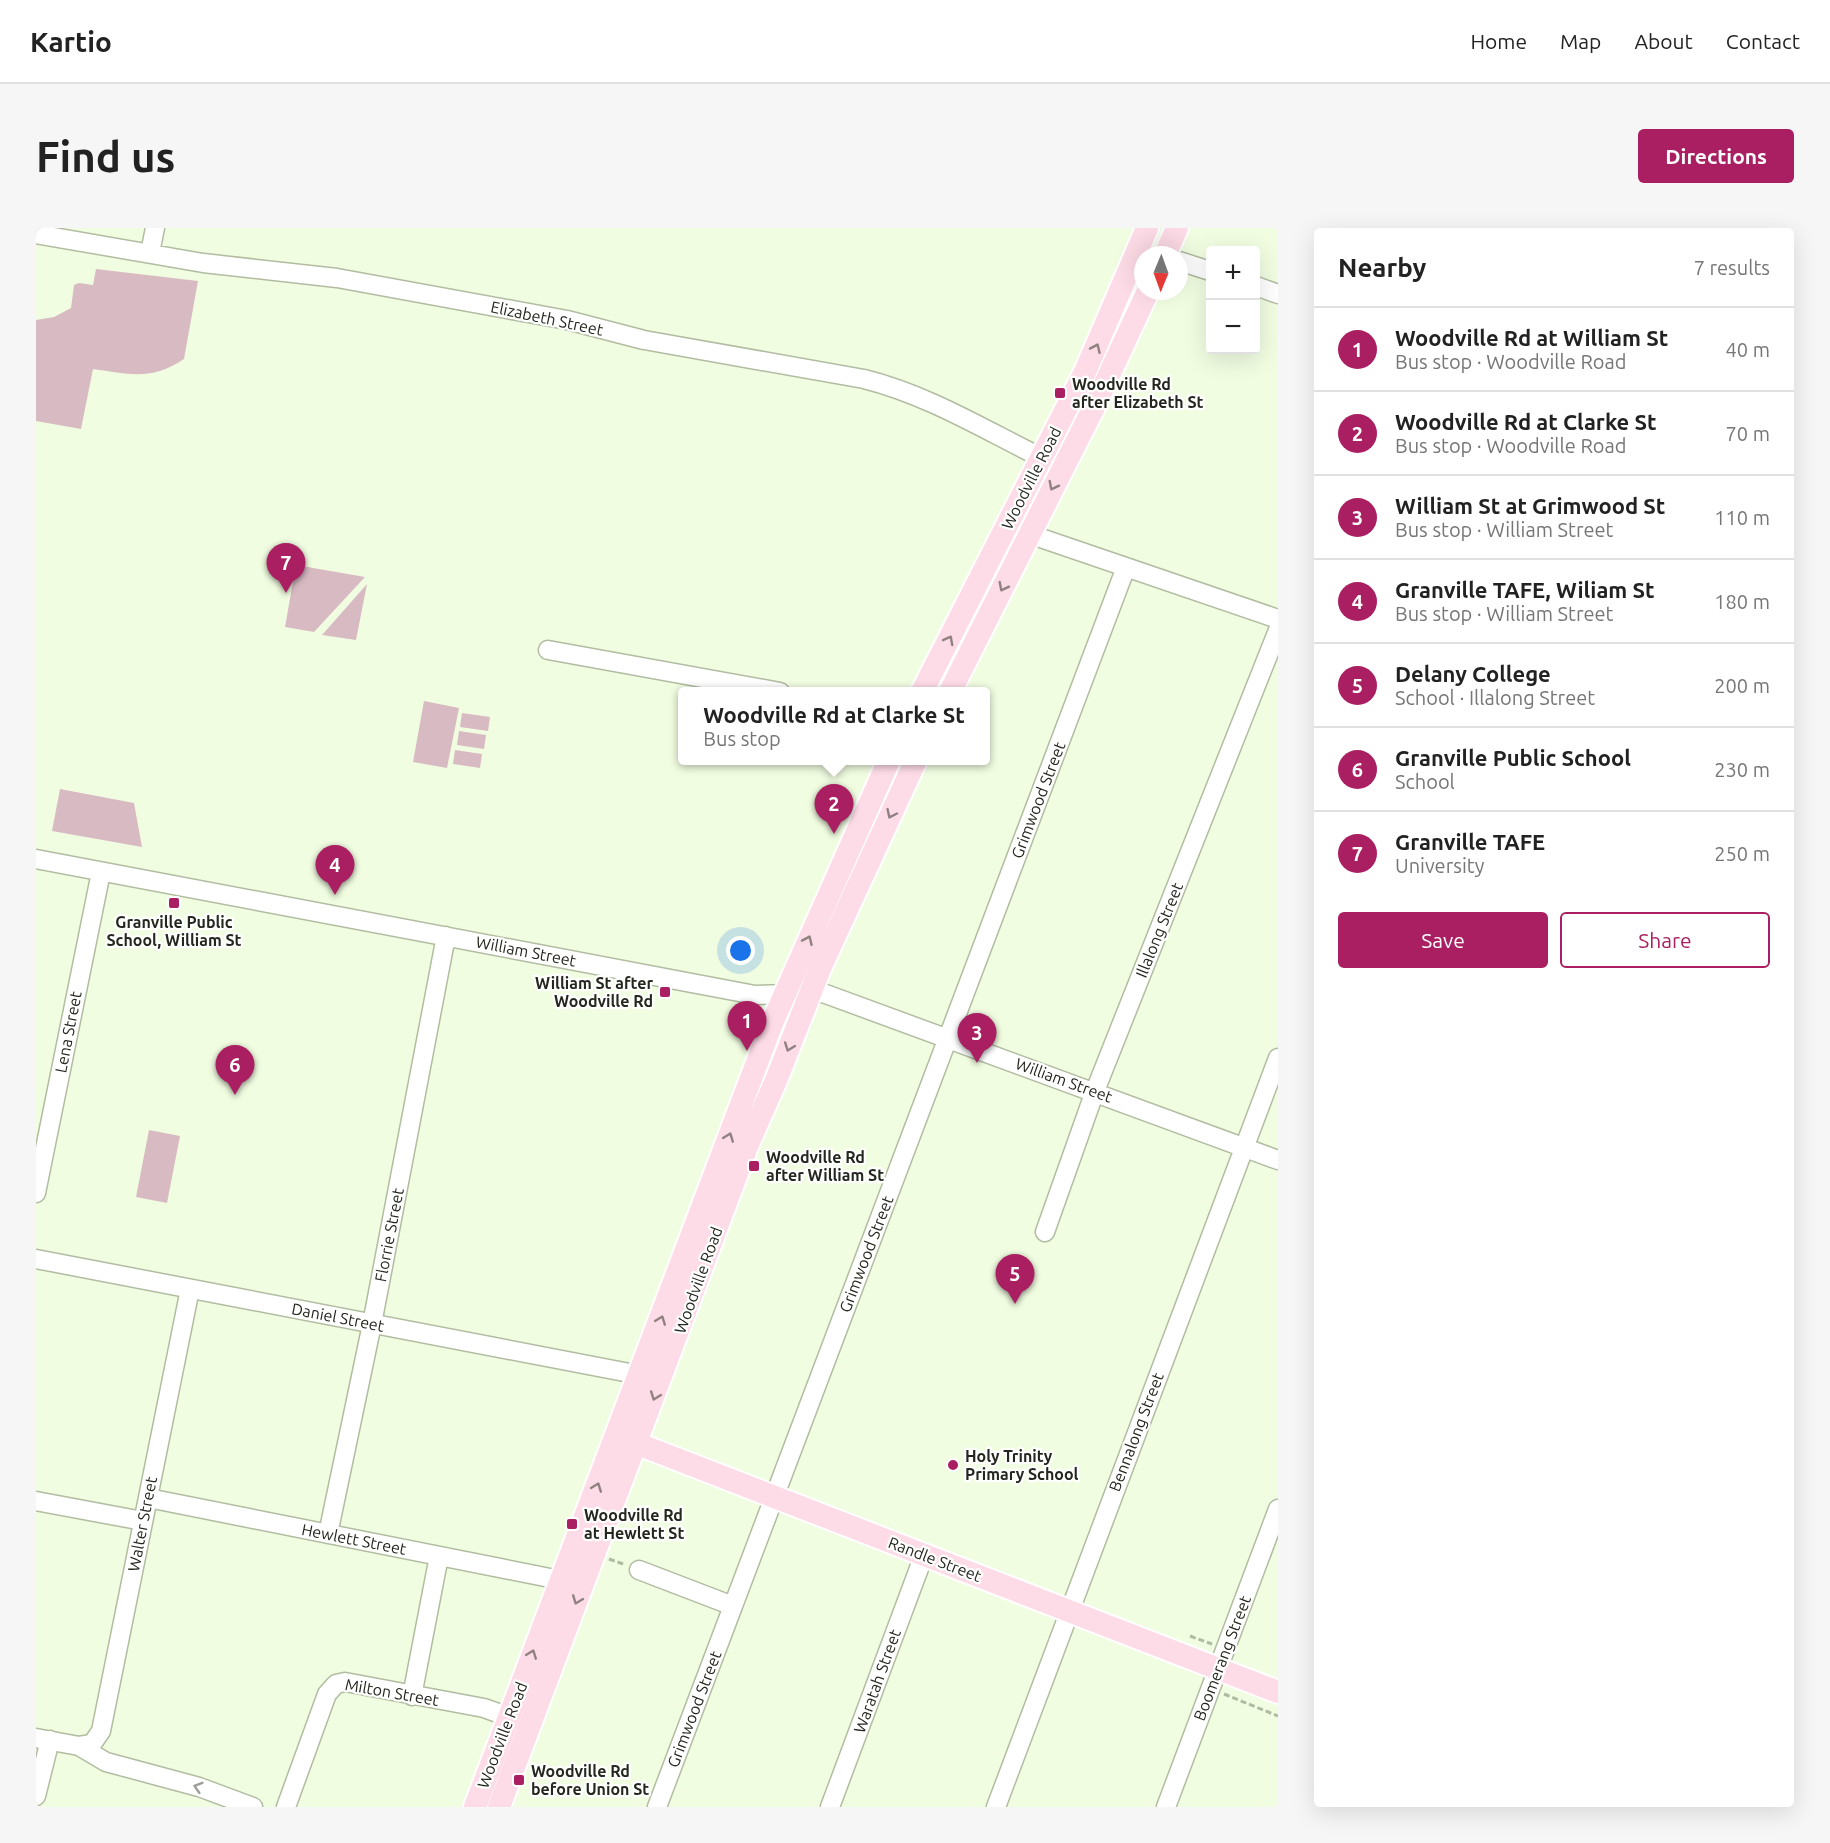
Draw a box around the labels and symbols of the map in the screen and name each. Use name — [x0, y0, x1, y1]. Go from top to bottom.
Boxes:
north arrow — [1134, 246, 1188, 300]
street label: Elizabeth Street — [489, 297, 606, 339]
one-way arrow — [1089, 343, 1101, 354]
place label: Woodville Rd after Elizabeth St — [1072, 375, 1204, 411]
marker: Woodville Rd after Elizabeth St — [1053, 386, 1067, 400]
street label: Woodville Road — [998, 424, 1064, 532]
one-way arrow — [1048, 480, 1060, 491]
pin: 7 — [266, 544, 306, 593]
one-way arrow — [998, 580, 1010, 591]
one-way arrow — [942, 635, 953, 646]
street label: Grimwood Street — [1008, 739, 1069, 861]
pin: 2 — [814, 784, 854, 834]
one-way arrow — [887, 807, 899, 818]
pin: 4 — [316, 846, 354, 895]
street label: Illalong Street — [1132, 879, 1187, 980]
marker: Granville Public School, William St — [167, 896, 181, 910]
place label: Granville Public School, William St — [106, 913, 242, 949]
street label: William Street — [474, 932, 578, 970]
your location — [726, 936, 755, 965]
one-way arrow — [801, 936, 813, 947]
place label: William St after Woodville Rd — [535, 974, 653, 1010]
marker: William St after Woodville Rd — [658, 985, 672, 999]
street label: Lena Street — [51, 989, 85, 1074]
pin: 1 — [728, 1002, 766, 1051]
pin: 3 — [958, 1014, 996, 1063]
one-way arrow — [783, 1041, 796, 1052]
pin: 6 — [216, 1046, 254, 1095]
street label: William Street — [1013, 1054, 1116, 1106]
one-way arrow — [722, 1133, 734, 1144]
place label: Woodville Rd after William St — [766, 1148, 884, 1184]
marker: Woodville Rd after William St — [747, 1159, 761, 1173]
street label: Florrie Street — [371, 1186, 407, 1283]
street label: Grimwood Street — [836, 1193, 897, 1315]
street label: Woodville Road — [670, 1224, 726, 1336]
pin: 5 — [996, 1254, 1034, 1304]
street label: Daniel Street — [290, 1299, 387, 1335]
one-way arrow — [653, 1315, 666, 1326]
street label: Bennalong Street — [1105, 1369, 1167, 1494]
one-way arrow — [650, 1390, 662, 1401]
place label: Holy Trinity Primary School — [965, 1447, 1079, 1483]
marker: Holy Trinity Primary School — [946, 1458, 960, 1472]
street label: Walter Street — [124, 1474, 160, 1573]
one-way arrow — [590, 1482, 602, 1493]
place label: Woodville Rd at Hewlett St — [584, 1506, 684, 1542]
marker: Woodville Rd at Hewlett St — [565, 1517, 579, 1531]
street label: Hewlett Street — [300, 1520, 409, 1558]
street label: Randle Street — [886, 1533, 985, 1585]
street label: Boomerang Street — [1190, 1592, 1254, 1723]
one-way arrow — [572, 1593, 584, 1604]
street label: Waratah Street — [850, 1626, 904, 1735]
street label: Grimwood Street — [664, 1648, 725, 1770]
one-way arrow — [525, 1649, 538, 1660]
street label: Milton Street — [344, 1675, 441, 1709]
street label: Woodville Road — [474, 1679, 530, 1791]
place label: Woodville Rd before Union St — [531, 1762, 649, 1798]
marker: Woodville Rd before Union St — [512, 1773, 526, 1787]
one-way arrow — [193, 1781, 204, 1794]

